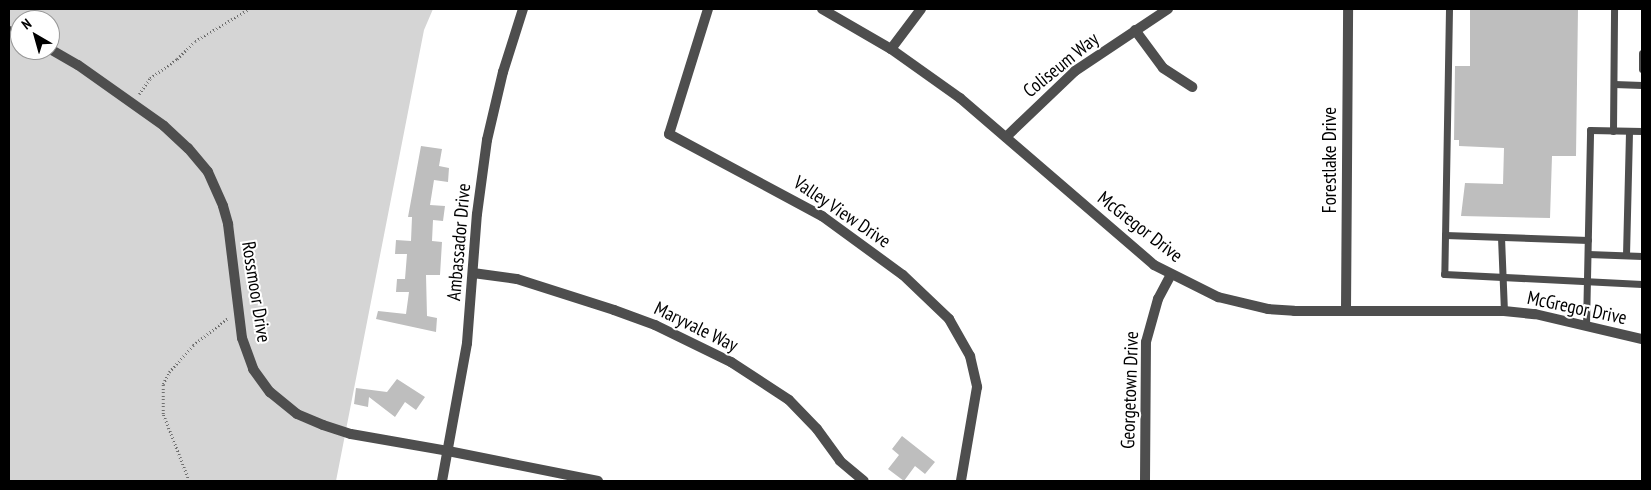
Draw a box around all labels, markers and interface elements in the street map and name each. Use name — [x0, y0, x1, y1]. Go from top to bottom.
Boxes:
north arrow — [10, 10, 60, 60]
text: N — [18, 15, 35, 33]
street label: Coliseum Way — [1019, 28, 1103, 102]
street label: Forestlake Drive — [1319, 107, 1341, 213]
street label: Valley View Drive — [789, 171, 895, 253]
street label: Ambassador Drive — [443, 182, 475, 302]
street label: McGregor Drive — [1093, 187, 1187, 267]
street label: Rossmoor Drive — [237, 240, 275, 344]
street label: McGregor Drive — [1525, 286, 1629, 330]
street label: Maryvale Way — [650, 297, 742, 357]
street label: Georgetown Drive — [1117, 331, 1143, 449]

